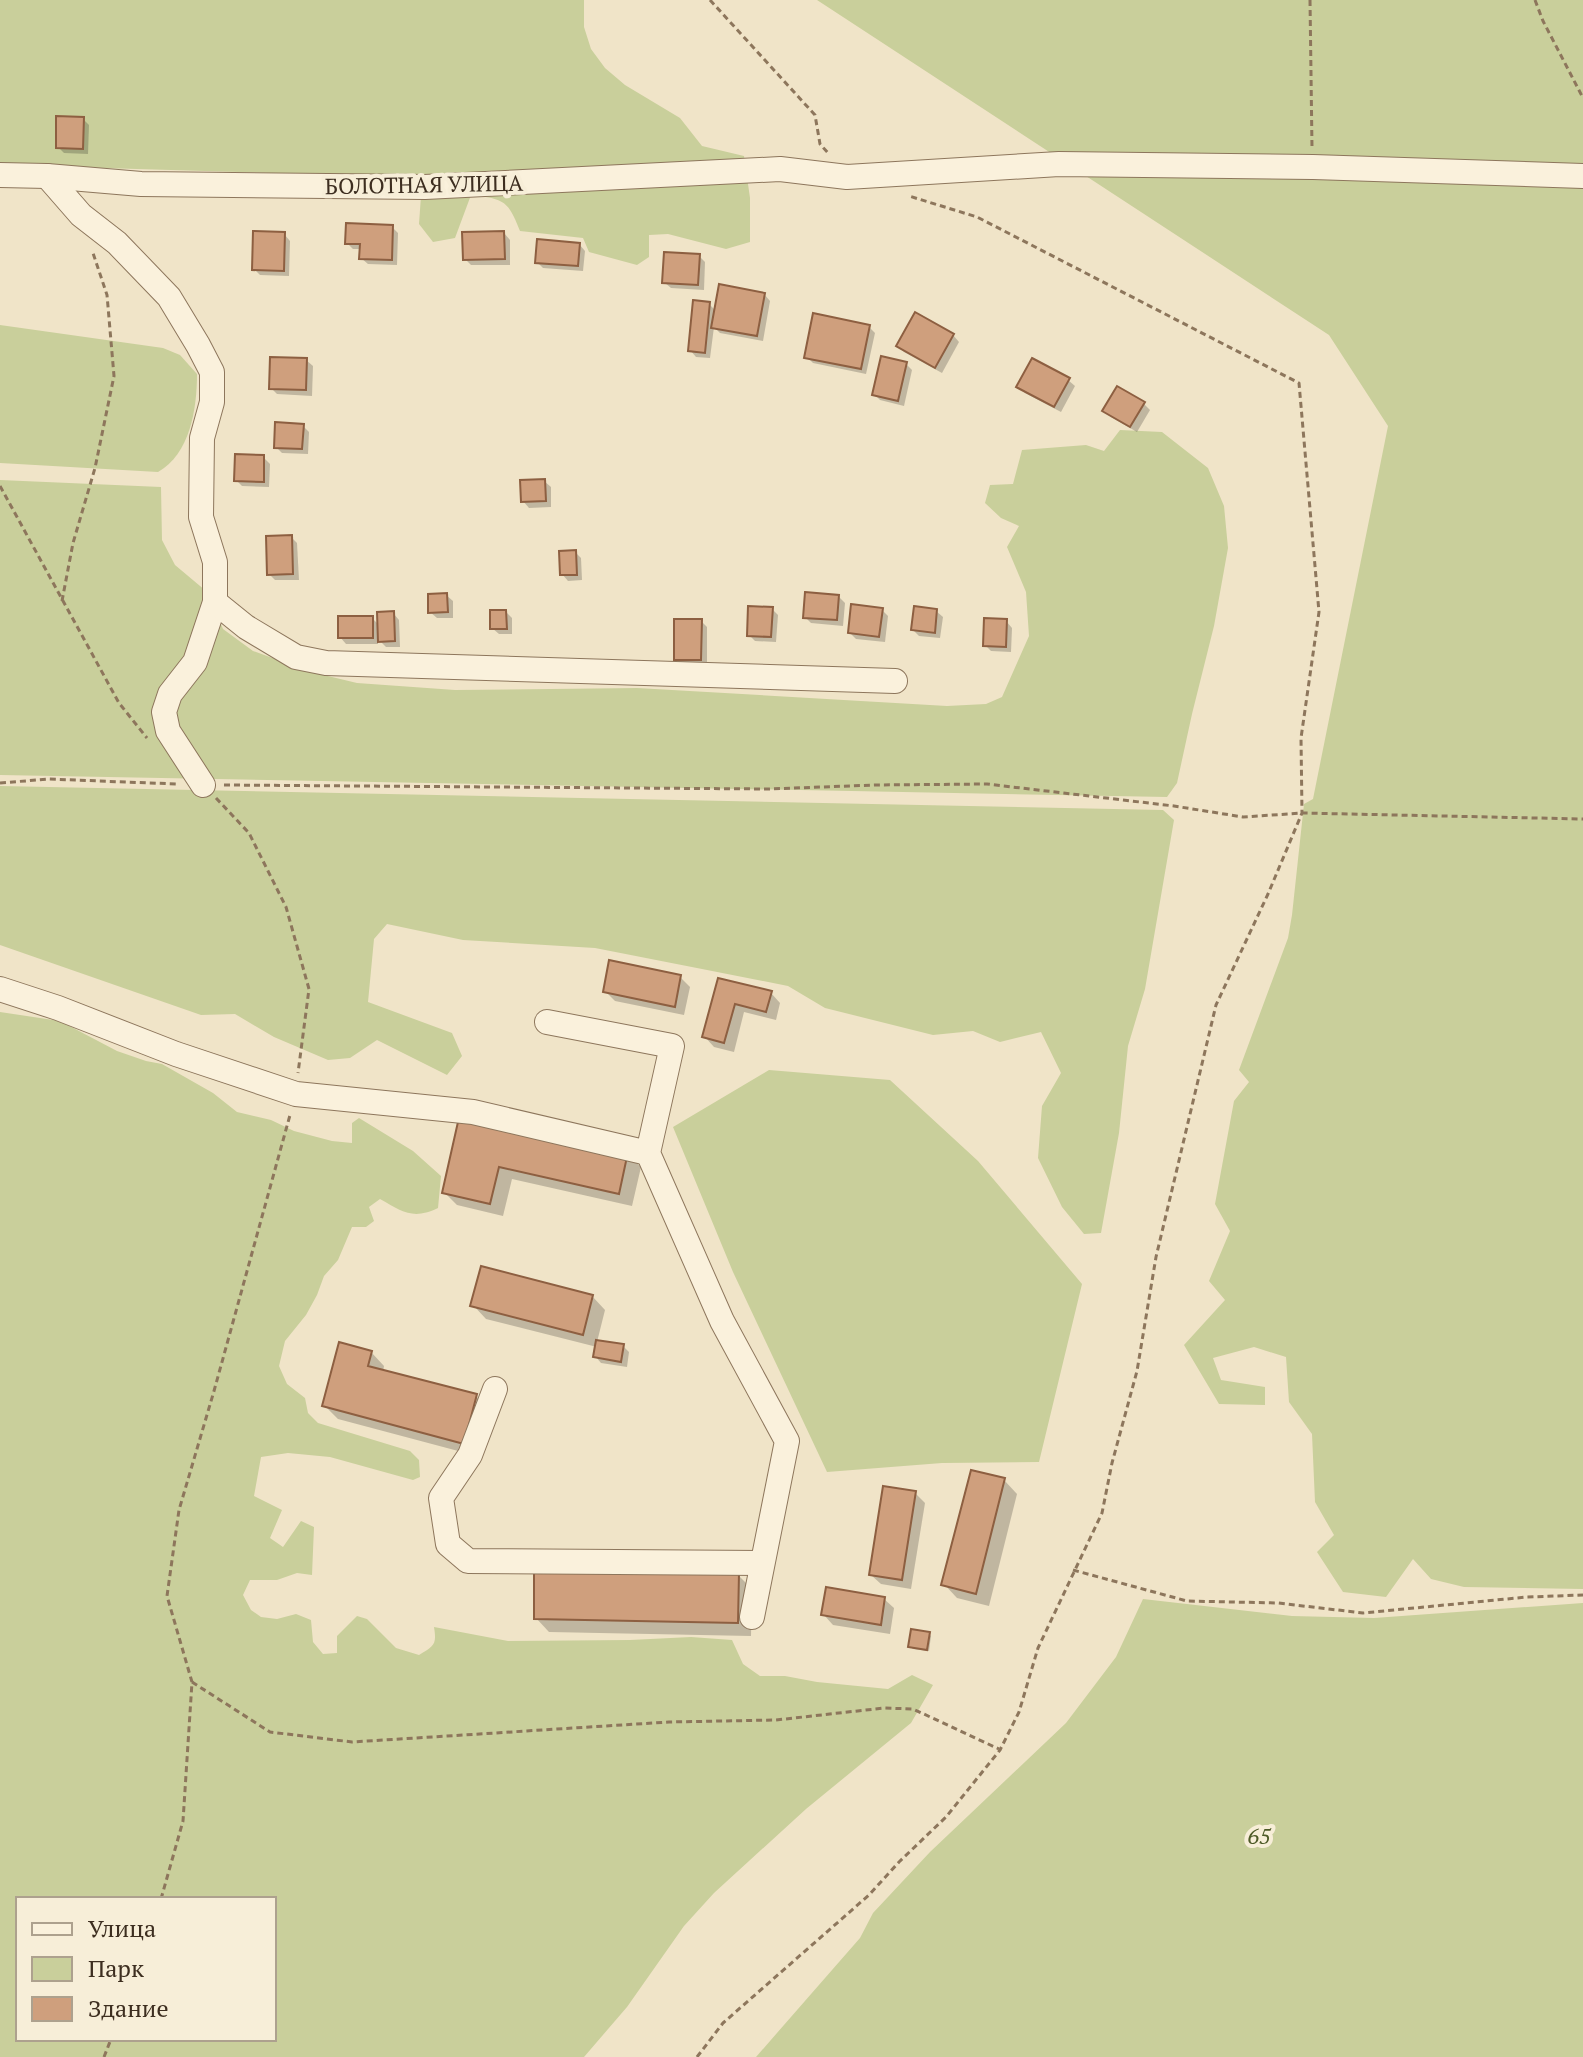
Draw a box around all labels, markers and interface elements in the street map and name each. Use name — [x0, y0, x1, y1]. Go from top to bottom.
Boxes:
street label: БОЛОТНАЯ УЛИЦА — [325, 168, 524, 200]
park label: 65 — [1247, 1821, 1272, 1850]
legend — [16, 1897, 276, 2041]
text: Улица — [88, 1912, 156, 1944]
text: Парк — [88, 1952, 144, 1984]
text: Здание — [88, 1992, 169, 2024]

